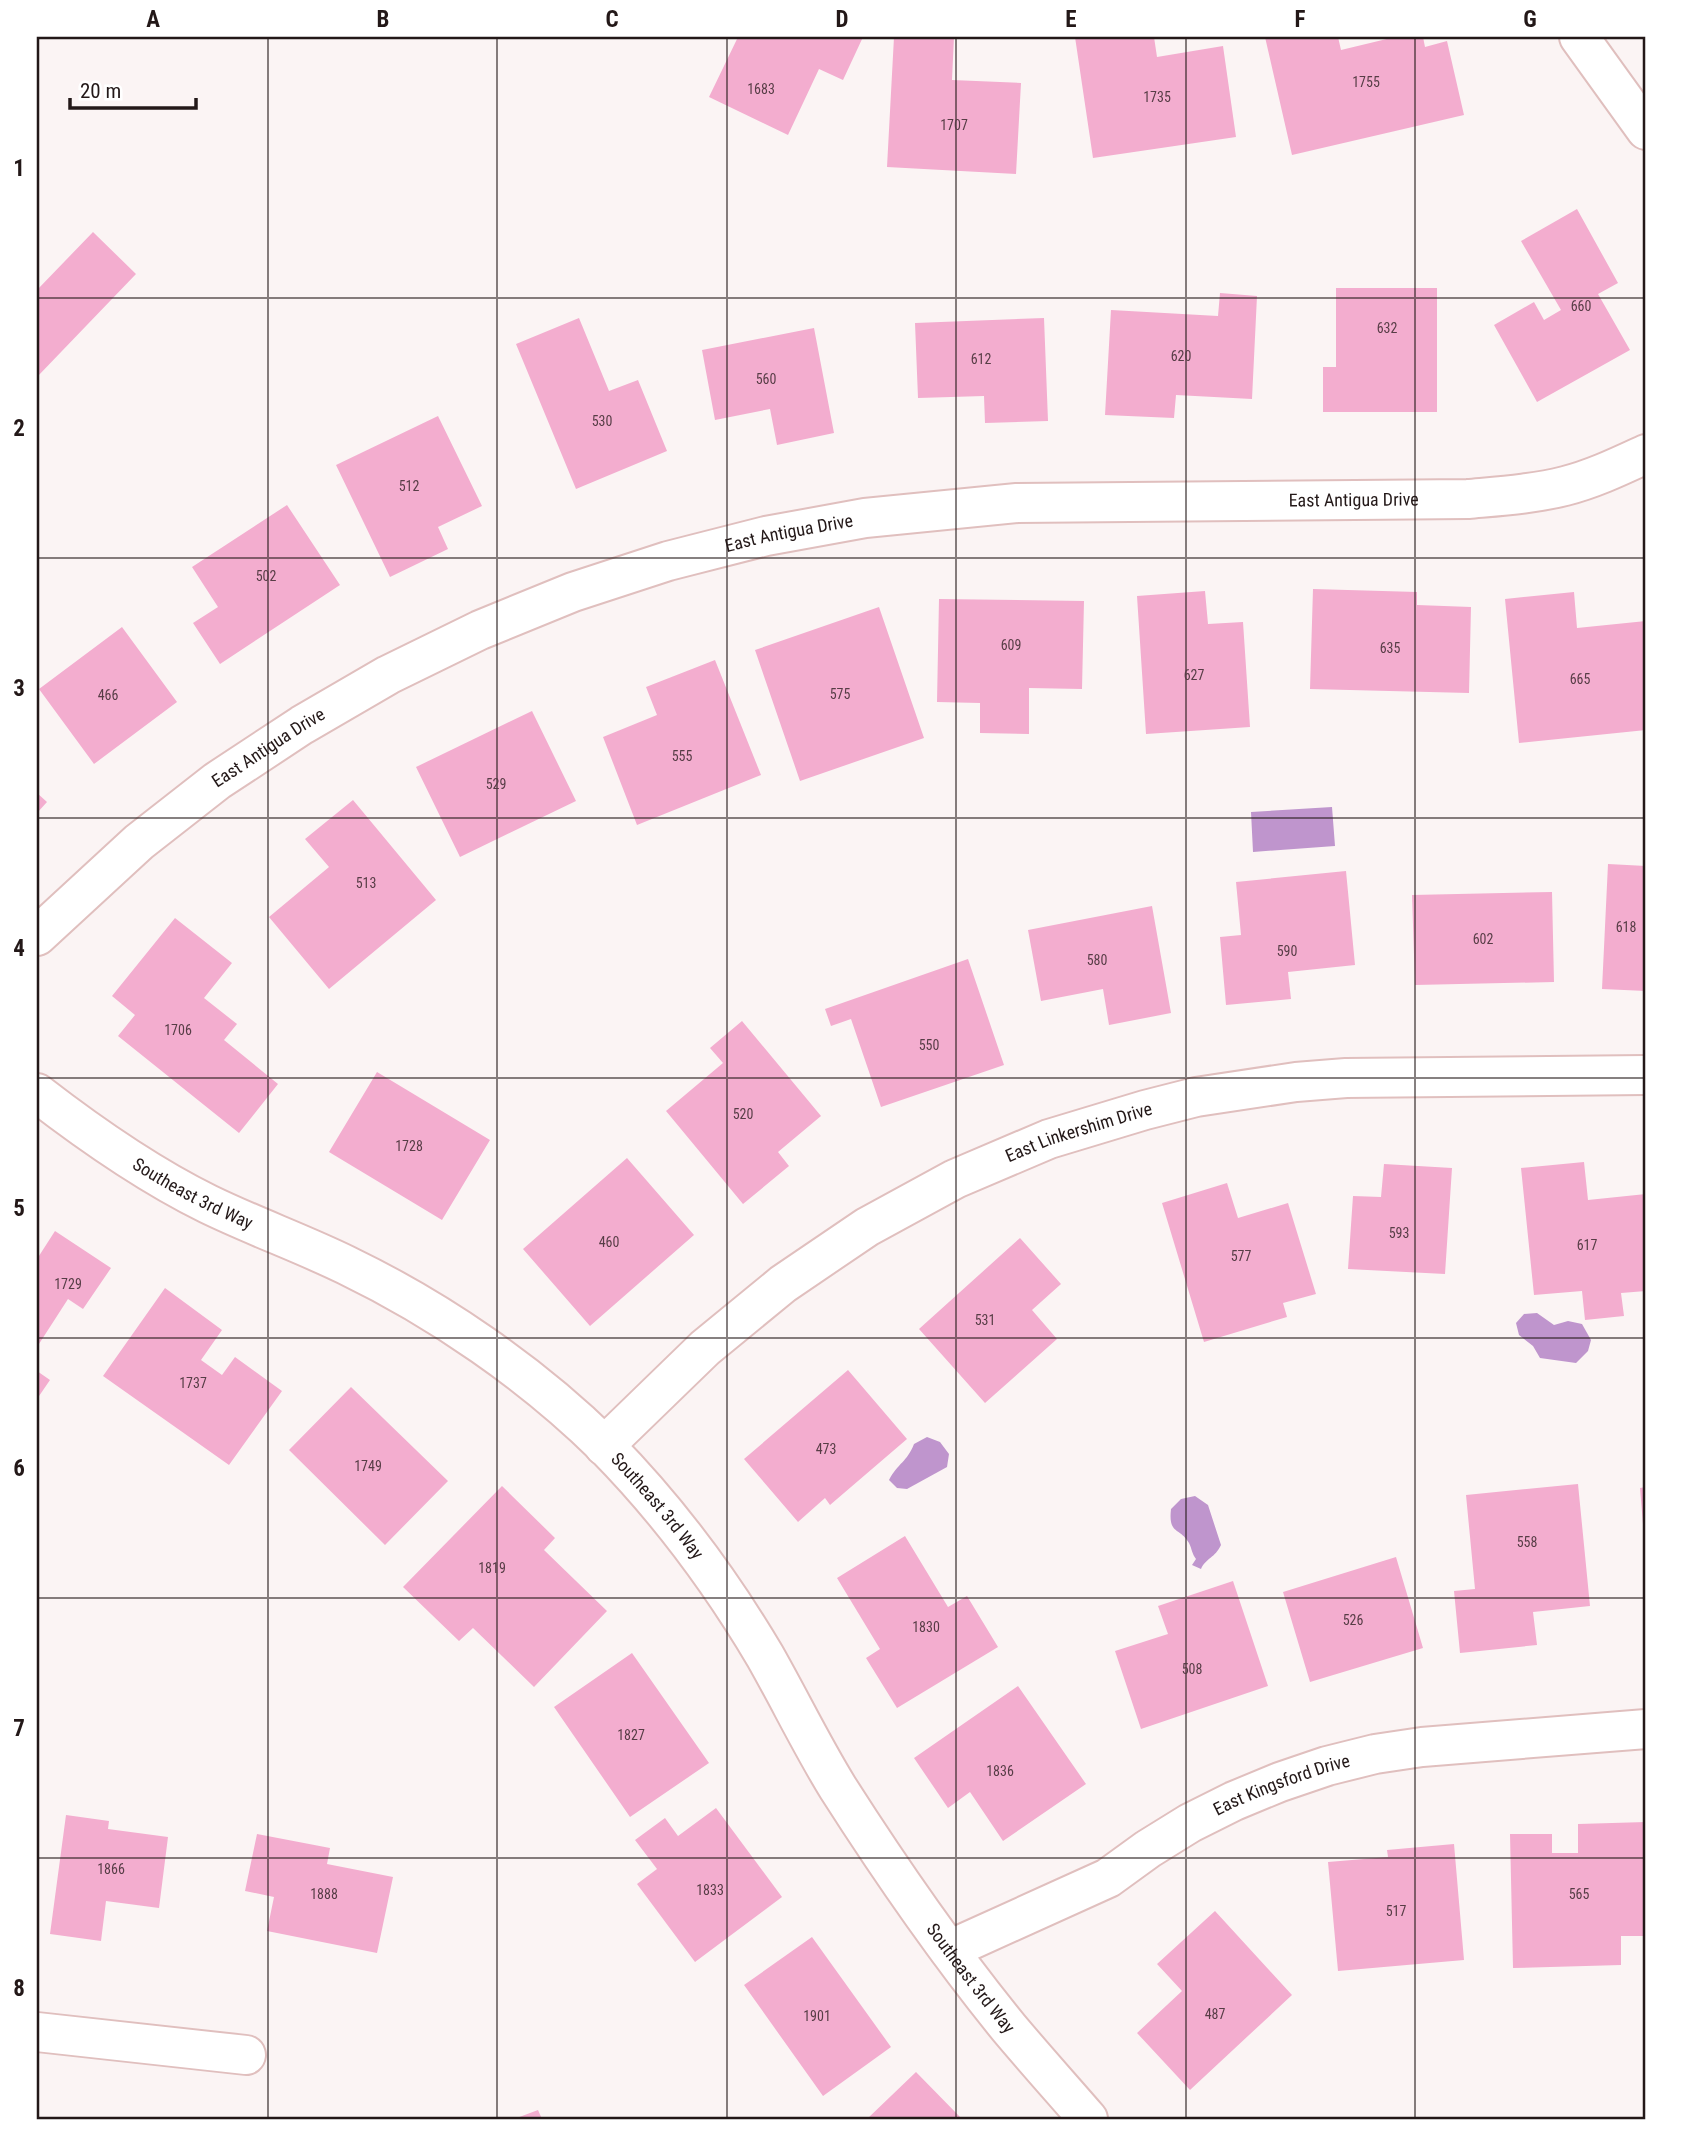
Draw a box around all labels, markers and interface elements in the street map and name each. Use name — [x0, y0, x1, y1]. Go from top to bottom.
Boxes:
text: A — [146, 6, 160, 33]
text: B — [377, 6, 389, 33]
text: C — [605, 6, 619, 33]
text: D — [836, 6, 849, 33]
text: E — [1065, 6, 1077, 33]
text: F — [1295, 6, 1306, 33]
text: G — [1523, 6, 1537, 33]
scale bar — [70, 66, 196, 110]
house number: 1755 — [1352, 74, 1380, 90]
text: 20 m — [80, 79, 121, 103]
house number: 1683 — [747, 81, 775, 97]
house number: 1735 — [1143, 89, 1171, 105]
house number: 1707 — [940, 117, 968, 133]
text: 1 — [13, 155, 25, 182]
house number: 660 — [1571, 298, 1591, 314]
house number: 632 — [1377, 320, 1397, 336]
house number: 620 — [1171, 348, 1191, 364]
house number: 612 — [971, 351, 991, 367]
house number: 560 — [756, 371, 776, 387]
house number: 530 — [592, 413, 612, 429]
text: 2 — [13, 415, 25, 442]
house number: 512 — [399, 478, 419, 494]
street label: East Antigua Drive — [1289, 488, 1419, 511]
street label: East Antigua Drive — [723, 509, 854, 556]
house number: 502 — [256, 568, 276, 584]
house number: 609 — [1001, 637, 1021, 653]
house number: 635 — [1380, 640, 1400, 656]
house number: 627 — [1184, 667, 1204, 683]
house number: 665 — [1570, 671, 1590, 687]
text: 3 — [13, 675, 25, 702]
house number: 575 — [830, 686, 850, 702]
house number: 466 — [98, 687, 118, 703]
street label: East Antigua Drive — [208, 703, 328, 791]
house number: 555 — [672, 748, 692, 764]
house number: 529 — [486, 776, 506, 792]
house number: 513 — [356, 875, 376, 891]
house number: 618 — [1616, 919, 1636, 935]
house number: 602 — [1473, 931, 1493, 947]
text: 4 — [13, 935, 25, 962]
house number: 590 — [1277, 943, 1297, 959]
house number: 580 — [1087, 952, 1107, 968]
house number: 1706 — [164, 1022, 192, 1038]
house number: 550 — [919, 1037, 939, 1053]
street label: East Linkershim Drive — [1002, 1098, 1154, 1166]
house number: 520 — [733, 1106, 753, 1122]
house number: 1728 — [395, 1138, 423, 1154]
street label: Southeast 3rd Way — [129, 1153, 257, 1233]
text: 5 — [13, 1195, 25, 1222]
house number: 593 — [1389, 1225, 1409, 1241]
house number: 460 — [599, 1234, 619, 1250]
house number: 617 — [1577, 1237, 1597, 1253]
house number: 577 — [1231, 1248, 1251, 1264]
house number: 1729 — [54, 1276, 82, 1292]
house number: 531 — [975, 1312, 995, 1328]
house number: 1737 — [179, 1375, 207, 1391]
house number: 473 — [816, 1441, 836, 1457]
street label: Southeast 3rd Way — [607, 1448, 709, 1563]
text: 6 — [13, 1455, 25, 1482]
house number: 1749 — [354, 1458, 382, 1474]
house number: 558 — [1517, 1534, 1537, 1550]
house number: 1819 — [478, 1560, 506, 1576]
house number: 526 — [1343, 1612, 1363, 1628]
house number: 1830 — [912, 1619, 940, 1635]
house number: 508 — [1182, 1661, 1202, 1677]
text: 7 — [13, 1715, 25, 1742]
house number: 1827 — [617, 1727, 645, 1743]
street label: East Kingsford Drive — [1210, 1750, 1352, 1820]
house number: 1836 — [986, 1763, 1014, 1779]
house number: 1866 — [97, 1861, 125, 1877]
house number: 1833 — [696, 1882, 724, 1898]
house number: 1888 — [310, 1886, 338, 1902]
house number: 565 — [1569, 1886, 1589, 1902]
house number: 517 — [1386, 1903, 1406, 1919]
street label: Southeast 3rd Way — [923, 1919, 1020, 2037]
text: 8 — [13, 1975, 25, 2002]
house number: 487 — [1205, 2006, 1225, 2022]
house number: 1901 — [803, 2008, 831, 2024]

